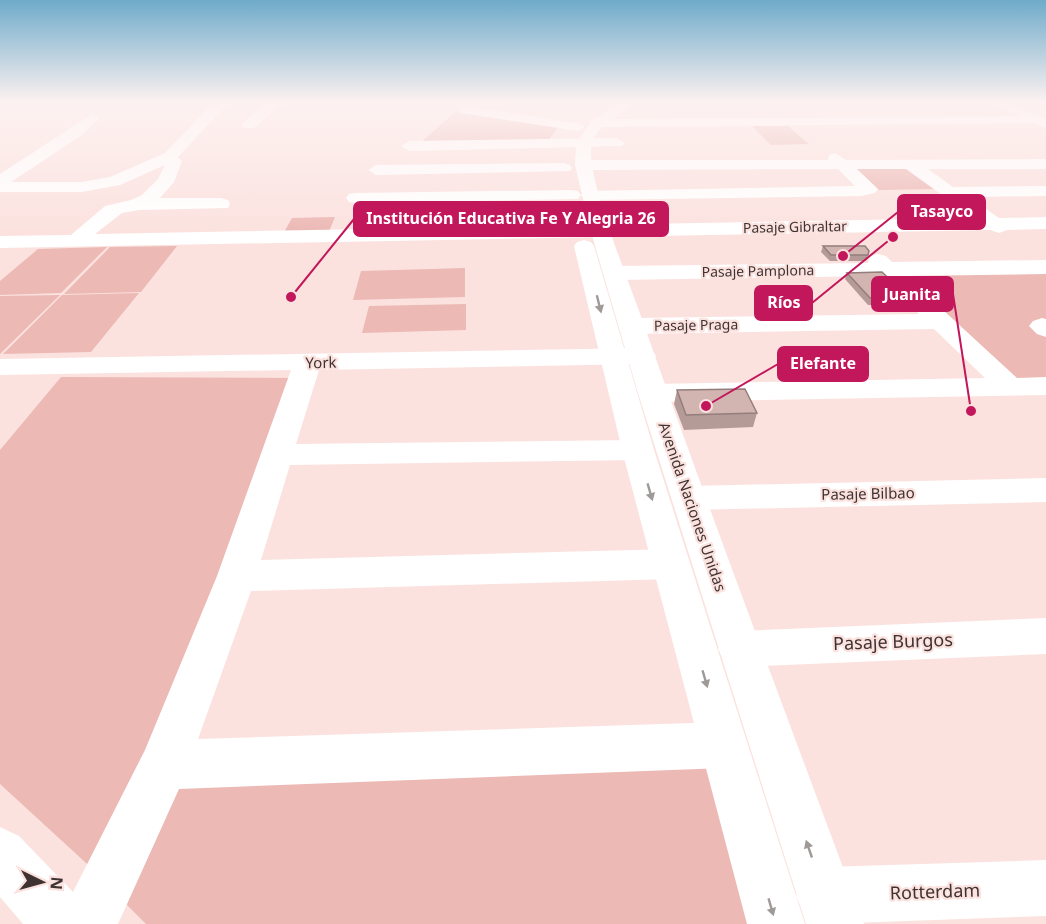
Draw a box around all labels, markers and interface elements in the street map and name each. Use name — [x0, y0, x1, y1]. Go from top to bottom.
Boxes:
callout: Tasayco — [898, 195, 985, 229]
text: Tasayco — [911, 200, 973, 222]
callout: Institución Educativa Fe Y Alegria 26 — [354, 202, 668, 236]
text: Institución Educativa Fe Y Alegria 26 — [366, 207, 656, 229]
street label: Pasaje Gibraltar — [743, 216, 847, 237]
street label: Pasaje Pamplona — [702, 260, 814, 281]
callout: Juanita — [872, 277, 953, 311]
text: Juanita — [882, 283, 941, 305]
callout: Ríos — [755, 286, 812, 320]
text: Ríos — [767, 291, 801, 313]
one-way arrow — [594, 295, 604, 313]
street label: Pasaje Praga — [654, 314, 738, 335]
callout: Elefante — [778, 347, 868, 381]
street label: York — [305, 352, 337, 372]
text: Elefante — [790, 352, 856, 374]
street label: Avenida Naciones Unidas — [655, 419, 731, 594]
street label: Pasaje Bilbao — [821, 482, 915, 504]
one-way arrow — [646, 483, 655, 501]
street label: Pasaje Burgos — [833, 627, 953, 655]
one-way arrow — [701, 670, 710, 688]
one-way arrow — [803, 840, 813, 858]
north arrow — [12, 852, 72, 912]
text: N — [45, 876, 68, 891]
street label: Rotterdam — [889, 877, 981, 905]
one-way arrow — [767, 898, 776, 916]

